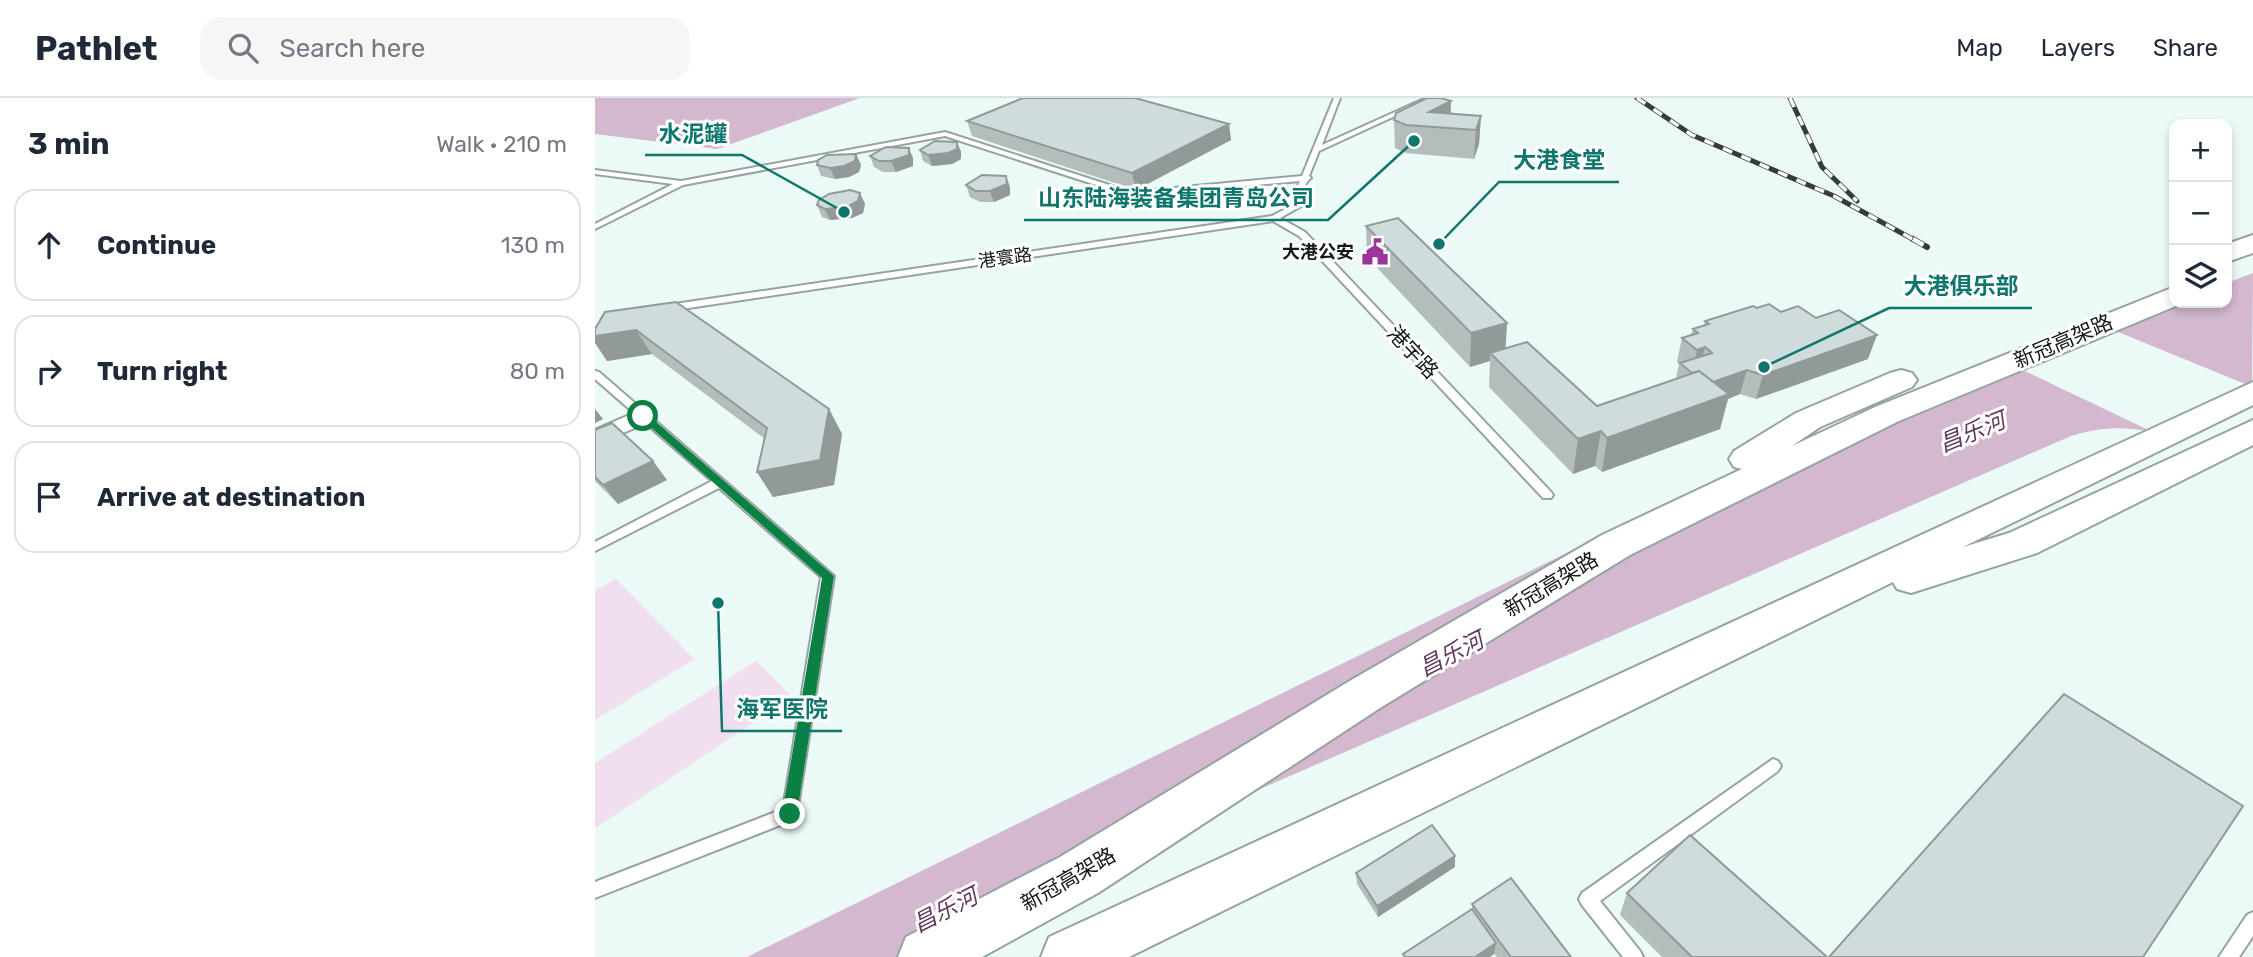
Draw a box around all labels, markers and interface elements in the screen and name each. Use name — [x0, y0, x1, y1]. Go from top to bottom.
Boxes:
search box — [200, 17, 690, 80]
text: Pathlet — [35, 29, 158, 68]
icon: search — [224, 29, 262, 67]
text: Search here — [280, 33, 425, 64]
text: Map — [1956, 34, 2003, 62]
text: Layers — [2041, 34, 2115, 62]
text: Share — [2153, 34, 2218, 62]
callout: 水泥罐 — [645, 111, 742, 155]
map controls — [2169, 119, 2232, 308]
button: + — [2169, 119, 2232, 182]
text: 水泥罐 — [659, 120, 728, 148]
text: 3 min — [28, 126, 110, 162]
text: Walk · 210 m — [436, 130, 567, 158]
callout: 大港食堂 — [1499, 138, 1619, 182]
text: 大港食堂 — [1513, 146, 1605, 174]
callout: 山东陆海装备集团青岛公司 — [1024, 176, 1328, 220]
button: − — [2169, 182, 2232, 245]
text: 山东陆海装备集团青岛公司 — [1038, 184, 1314, 212]
icon: ahead — [30, 226, 68, 264]
text: Continue — [97, 230, 216, 261]
text: 130 m — [501, 231, 565, 259]
public building icon: 大港公安 — [1360, 237, 1390, 267]
place label: 大港公安 — [1282, 241, 1354, 263]
street label: 港寰路 — [977, 243, 1033, 273]
button: layers — [2169, 245, 2232, 308]
callout: 大港俱乐部 — [1889, 264, 2032, 308]
text: 大港俱乐部 — [1904, 272, 2019, 300]
street label: 新冠高架路 — [2010, 309, 2116, 373]
street label: 港宇路 — [1382, 320, 1444, 384]
icon: right — [30, 352, 68, 390]
text: Turn right — [97, 356, 227, 387]
text: 80 m — [510, 357, 565, 385]
route start — [627, 400, 658, 431]
water label: 昌乐河 — [1935, 405, 2013, 458]
icon: arrive — [30, 478, 68, 516]
text: Arrive at destination — [97, 482, 365, 513]
street label: 新冠高架路 — [1500, 546, 1602, 622]
water label: 昌乐河 — [1414, 624, 1492, 682]
callout: 海军医院 — [722, 687, 842, 731]
text: 海军医院 — [736, 695, 828, 723]
route end — [774, 798, 805, 829]
street label: 新冠高架路 — [1016, 842, 1120, 916]
water label: 昌乐河 — [908, 880, 986, 938]

